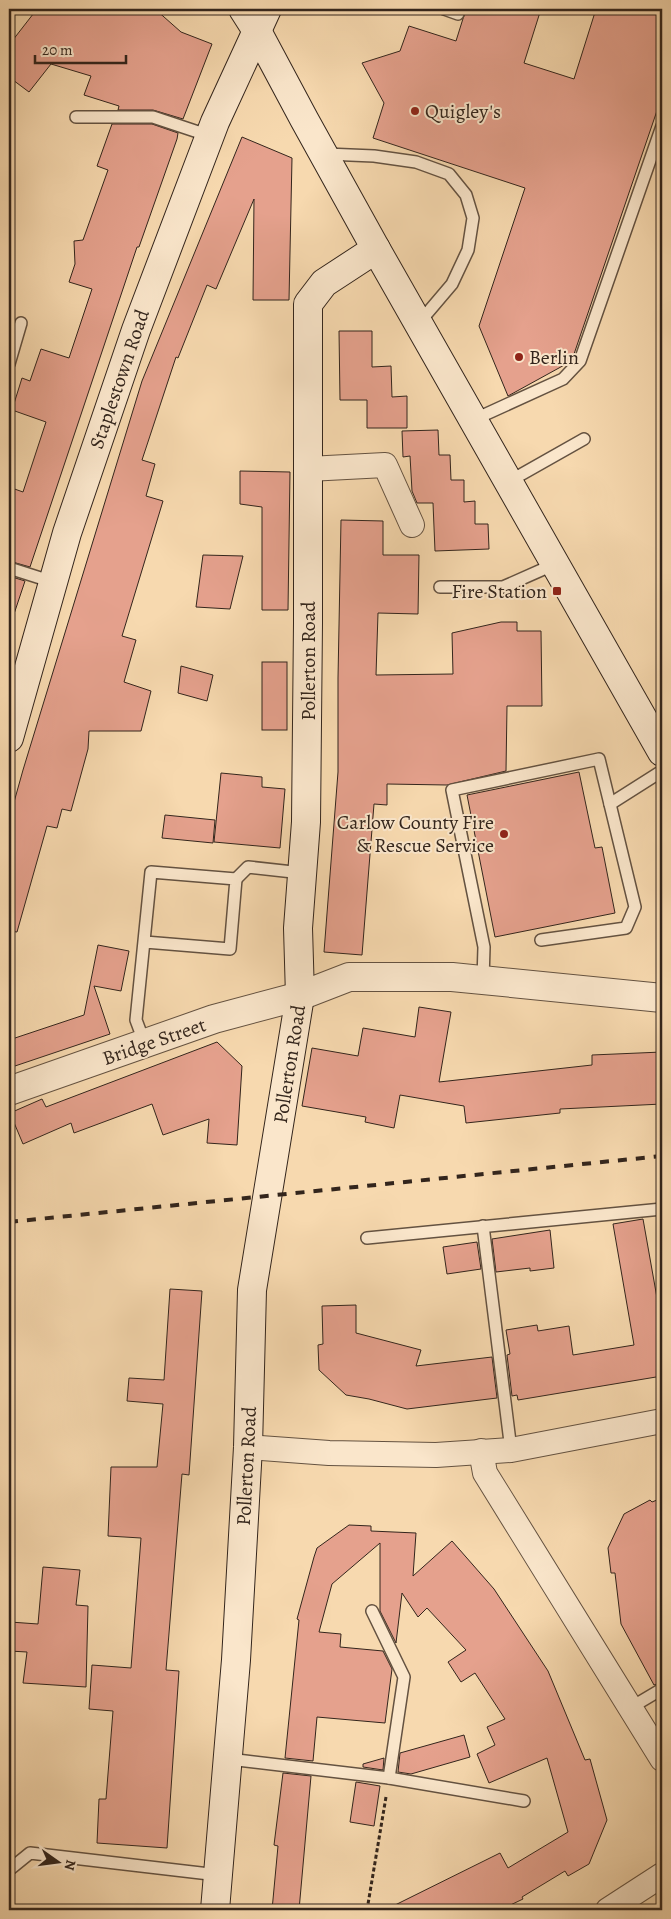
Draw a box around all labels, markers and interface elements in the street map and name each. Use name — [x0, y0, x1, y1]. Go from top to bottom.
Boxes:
scale bar — [35, 32, 126, 64]
text: 20 m — [42, 40, 73, 60]
place label: Quigley's — [425, 98, 501, 125]
marker: Quigley's — [409, 105, 421, 117]
street label: Staplestown Road — [83, 306, 156, 453]
place label: Berlin — [529, 344, 579, 371]
marker: Berlin — [513, 351, 525, 363]
place label: Fire Station — [451, 578, 547, 605]
marker: Fire Station — [551, 585, 563, 597]
street label: Pollerton Road — [295, 601, 322, 721]
place label: Carlow County Fire & Rescue Service — [337, 809, 494, 859]
marker: Carlow County Fire & Rescue Service — [498, 828, 510, 840]
street label: Pollerton Road — [267, 1003, 312, 1125]
street label: Bridge Street — [99, 1011, 210, 1072]
street label: Pollerton Road — [230, 1405, 263, 1526]
north arrow — [32, 1836, 82, 1886]
text: N — [60, 1858, 81, 1872]

